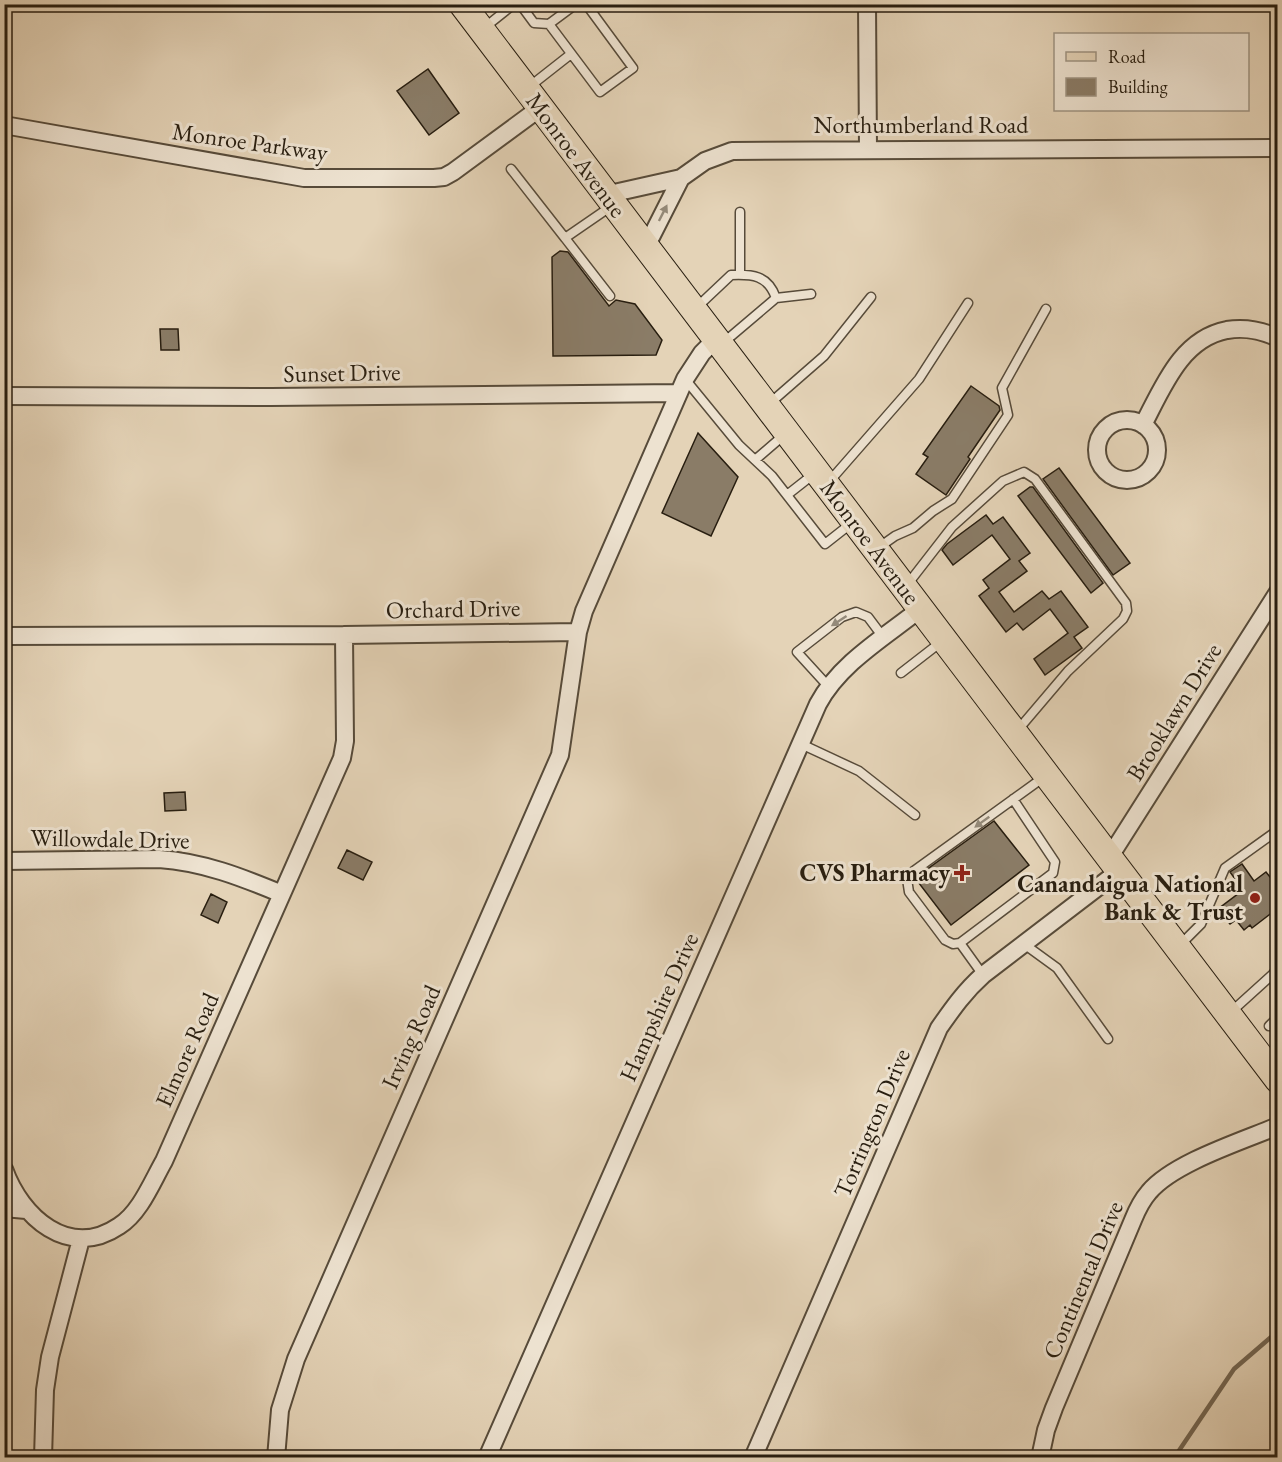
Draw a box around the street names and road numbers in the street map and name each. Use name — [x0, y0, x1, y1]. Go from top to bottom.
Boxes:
street label: Monroe Avenue — [519, 86, 634, 223]
street label: Northumberland Road — [813, 109, 1029, 140]
street label: Monroe Parkway — [170, 115, 330, 168]
street label: Sunset Drive — [283, 356, 401, 389]
street label: Monroe Avenue — [813, 473, 928, 610]
street label: Orchard Drive — [386, 592, 520, 625]
street label: Brooklawn Drive — [1119, 637, 1228, 786]
street label: Willowdale Drive — [30, 822, 190, 855]
street label: Hampshire Drive — [612, 928, 705, 1086]
street label: Irving Road — [374, 979, 448, 1094]
street label: Elmore Road — [148, 987, 226, 1112]
street label: Torrington Drive — [826, 1044, 917, 1202]
street label: Continental Drive — [1035, 1196, 1130, 1363]

